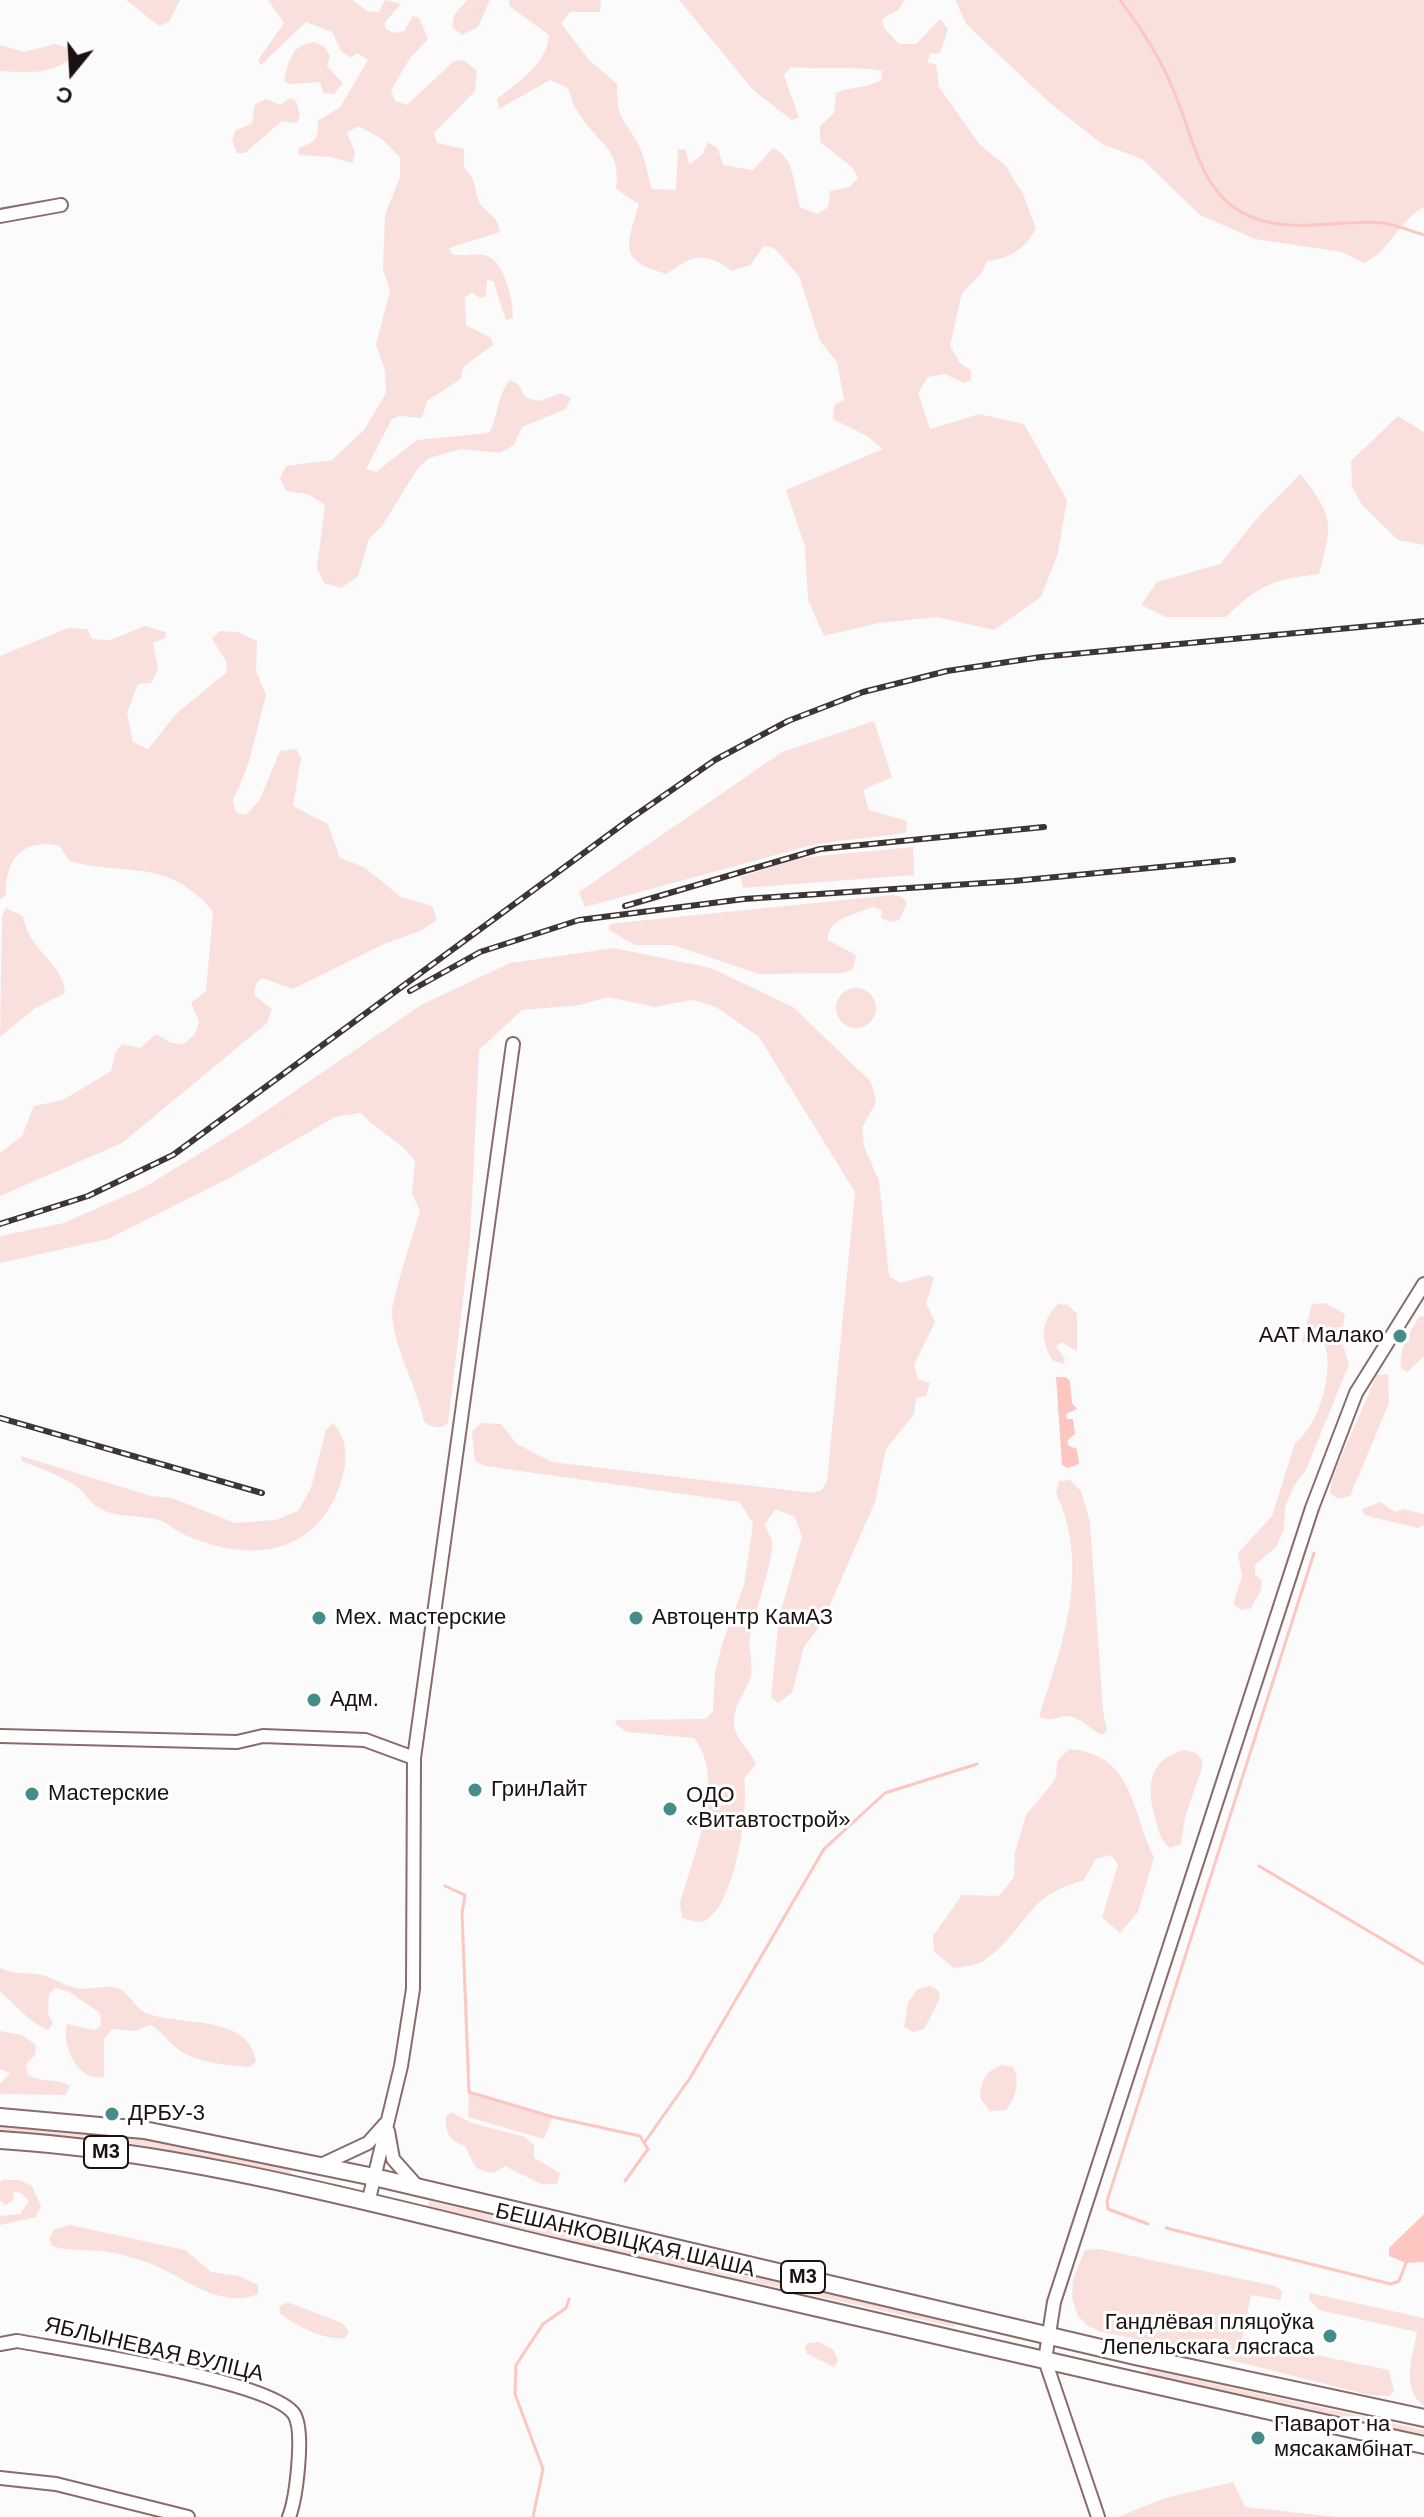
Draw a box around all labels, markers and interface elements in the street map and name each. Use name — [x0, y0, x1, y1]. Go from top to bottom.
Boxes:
north arrow — [32, 32, 112, 112]
text: С — [53, 81, 76, 110]
place label: ААТ Малако — [1259, 1323, 1384, 1349]
marker: ААТ Малако — [1391, 1327, 1409, 1345]
place label: Мех. мастерские — [335, 1605, 506, 1631]
place label: Автоцентр КамАЗ — [652, 1605, 833, 1631]
marker: Мех. мастерские — [310, 1609, 328, 1627]
marker: Автоцентр КамАЗ — [627, 1609, 645, 1627]
place label: Адм. — [330, 1687, 379, 1713]
marker: Адм. — [305, 1691, 323, 1709]
place label: ГринЛайт — [491, 1777, 587, 1803]
place label: Мастерские — [48, 1781, 169, 1807]
marker: ГринЛайт — [466, 1781, 484, 1799]
place label: ОДО «Витавтострой» — [686, 1783, 851, 1834]
marker: Мастерские — [23, 1785, 41, 1803]
marker: ОДО «Витавтострой» — [661, 1800, 679, 1818]
place label: ДРБУ-3 — [128, 2101, 205, 2127]
marker: ДРБУ-3 — [103, 2105, 121, 2123]
road number: М3 — [84, 2136, 128, 2168]
street label: БЕШАНКОВІЦКАЯ ШАША — [493, 2198, 757, 2284]
road number: М3 — [781, 2261, 825, 2293]
place label: Гандлёвая пляцоўка Лепельскага лясгаса — [1102, 2310, 1314, 2362]
street label: ЯБЛЫНЕВАЯ ВУЛІЦА — [42, 2312, 266, 2388]
marker: Гандлёвая пляцоўка Лепельскага лясгаса — [1321, 2327, 1339, 2345]
place label: Паварот на мясакамбінат — [1274, 2412, 1413, 2464]
marker: Паварот на мясакамбінат — [1249, 2429, 1267, 2447]

